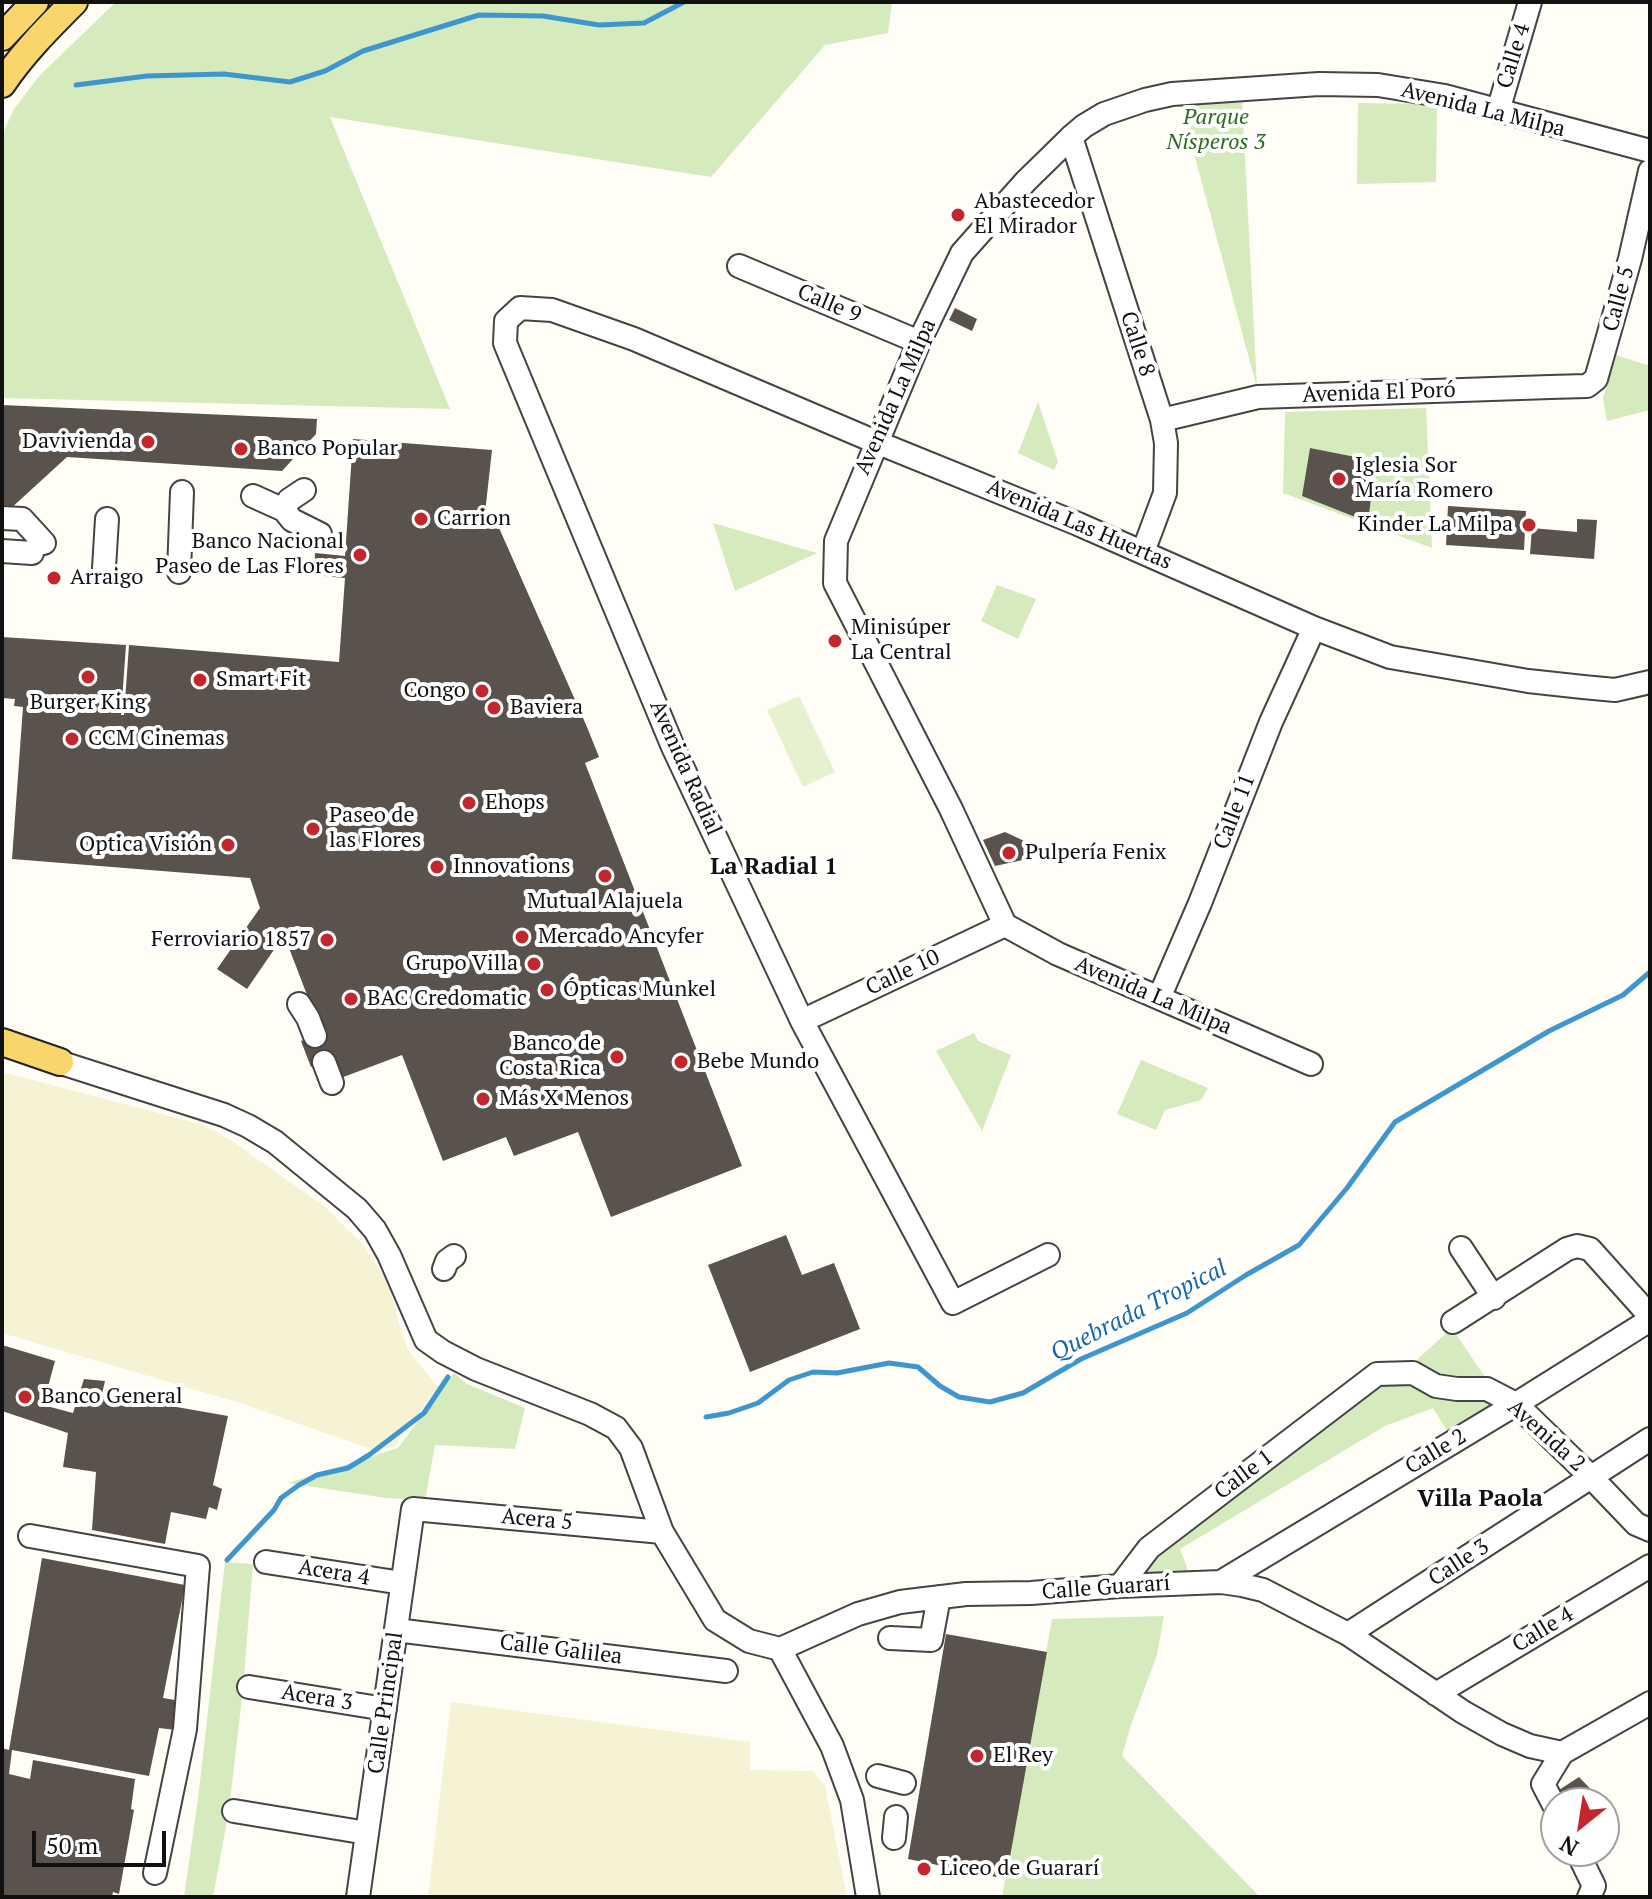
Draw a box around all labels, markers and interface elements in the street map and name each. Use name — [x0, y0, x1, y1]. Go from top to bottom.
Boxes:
street label: Calle 4 — [1492, 20, 1536, 92]
street label: Avenida La Milpa — [1398, 77, 1568, 143]
park label: Parque Nísperos 3 — [1167, 105, 1265, 156]
place label: Abastecedor El Mirador — [974, 189, 1095, 240]
marker: Abastecedor El Mirador — [949, 206, 967, 224]
street label: Calle 5 — [1598, 263, 1640, 335]
street label: Calle 9 — [793, 279, 865, 329]
street label: Calle 8 — [1114, 308, 1160, 380]
street label: Avenida La Milpa — [850, 315, 942, 479]
street label: Avenida El Poró — [1302, 377, 1456, 409]
place label: Davivienda — [22, 429, 132, 455]
marker: Davivienda — [139, 433, 157, 451]
place label: Banco Popular — [257, 436, 398, 462]
marker: Banco Popular — [232, 440, 250, 458]
place label: Iglesia Sor María Romero — [1355, 453, 1493, 504]
marker: Iglesia Sor María Romero — [1330, 470, 1348, 488]
street label: Avenida Las Huertas — [982, 474, 1176, 576]
place label: Carrion — [437, 506, 511, 532]
marker: Carrion — [412, 510, 430, 528]
place label: Kinder La Milpa — [1358, 512, 1513, 538]
marker: Kinder La Milpa — [1520, 516, 1538, 534]
place label: Banco Nacional Paseo de Las Flores — [155, 529, 344, 580]
marker: Banco Nacional Paseo de Las Flores — [351, 546, 369, 564]
place label: Arraigo — [70, 565, 143, 591]
marker: Arraigo — [45, 569, 63, 587]
place label: Minisúper La Central — [851, 615, 952, 666]
marker: Minisúper La Central — [826, 632, 844, 650]
place label: Smart Fit — [216, 667, 307, 693]
marker: Burger King — [79, 668, 97, 686]
marker: Smart Fit — [191, 671, 209, 689]
place label: Congo — [403, 678, 466, 704]
marker: Congo — [473, 682, 491, 700]
place label: Burger King — [30, 690, 146, 716]
place label: Baviera — [510, 695, 583, 721]
street label: Avenida Radial — [643, 696, 727, 840]
marker: Baviera — [485, 699, 503, 717]
place label: CCM Cinemas — [88, 726, 225, 752]
marker: CCM Cinemas — [63, 730, 81, 748]
street label: Calle 11 — [1209, 771, 1261, 853]
place label: Ehops — [485, 790, 545, 816]
marker: Ehops — [460, 794, 478, 812]
place label: Paseo de las Flores — [329, 803, 421, 854]
marker: Paseo de las Flores — [304, 820, 322, 838]
place label: Optica Visión — [79, 832, 212, 858]
marker: Optica Visión — [219, 836, 237, 854]
place label: Pulpería Fenix — [1025, 840, 1167, 866]
marker: Pulpería Fenix — [1000, 844, 1018, 862]
district label: La Radial 1 — [710, 853, 838, 881]
place label: Innovations — [453, 854, 570, 880]
marker: Innovations — [428, 858, 446, 876]
marker: Mutual Alajuela — [596, 867, 614, 885]
place label: Mutual Alajuela — [527, 889, 683, 915]
place label: Mercado Ancyfer — [538, 924, 704, 950]
place label: Ferroviario 1857 — [151, 927, 311, 953]
marker: Mercado Ancyfer — [513, 928, 531, 946]
marker: Ferroviario 1857 — [318, 931, 336, 949]
street label: Calle 10 — [862, 944, 944, 1002]
place label: Grupo Villa — [406, 951, 518, 977]
street label: Avenida La Milpa — [1071, 951, 1235, 1041]
marker: Grupo Villa — [525, 955, 543, 973]
place label: Ópticas Munkel — [563, 977, 716, 1003]
marker: Ópticas Munkel — [538, 981, 556, 999]
place label: BAC Credomatic — [367, 986, 527, 1012]
marker: BAC Credomatic — [342, 990, 360, 1008]
place label: Banco de Costa Rica — [499, 1031, 601, 1082]
marker: Banco de Costa Rica — [608, 1048, 626, 1066]
place label: Bebe Mundo — [697, 1049, 819, 1075]
marker: Bebe Mundo — [672, 1053, 690, 1071]
place label: Más X Menos — [499, 1086, 629, 1112]
marker: Más X Menos — [474, 1090, 492, 1108]
water label: Quebrada Tropical — [1046, 1254, 1232, 1368]
place label: Banco General — [41, 1384, 183, 1410]
marker: Banco General — [16, 1388, 34, 1406]
street label: Avenida 2 — [1502, 1394, 1590, 1478]
street label: Calle 2 — [1401, 1424, 1471, 1480]
street label: Calle 1 — [1209, 1444, 1279, 1506]
district label: Villa Paola — [1417, 1485, 1543, 1513]
street label: Acera 5 — [500, 1504, 574, 1536]
street label: Calle 3 — [1424, 1534, 1494, 1592]
street label: Acera 4 — [296, 1554, 372, 1592]
street label: Calle Guararí — [1041, 1570, 1171, 1606]
street label: Calle 4 — [1508, 1602, 1578, 1658]
street label: Calle Galilea — [498, 1629, 624, 1671]
street label: Calle Principal — [363, 1630, 409, 1776]
street label: Acera 3 — [279, 1679, 355, 1717]
place label: El Rey — [993, 1743, 1053, 1769]
marker: El Rey — [968, 1747, 986, 1765]
north arrow — [1540, 1787, 1620, 1867]
scale bar — [36, 1815, 170, 1865]
text: 50 m — [46, 1829, 98, 1861]
text: N — [1554, 1830, 1583, 1863]
place label: Liceo de Guararí — [940, 1856, 1099, 1882]
marker: Liceo de Guararí — [915, 1860, 933, 1878]

